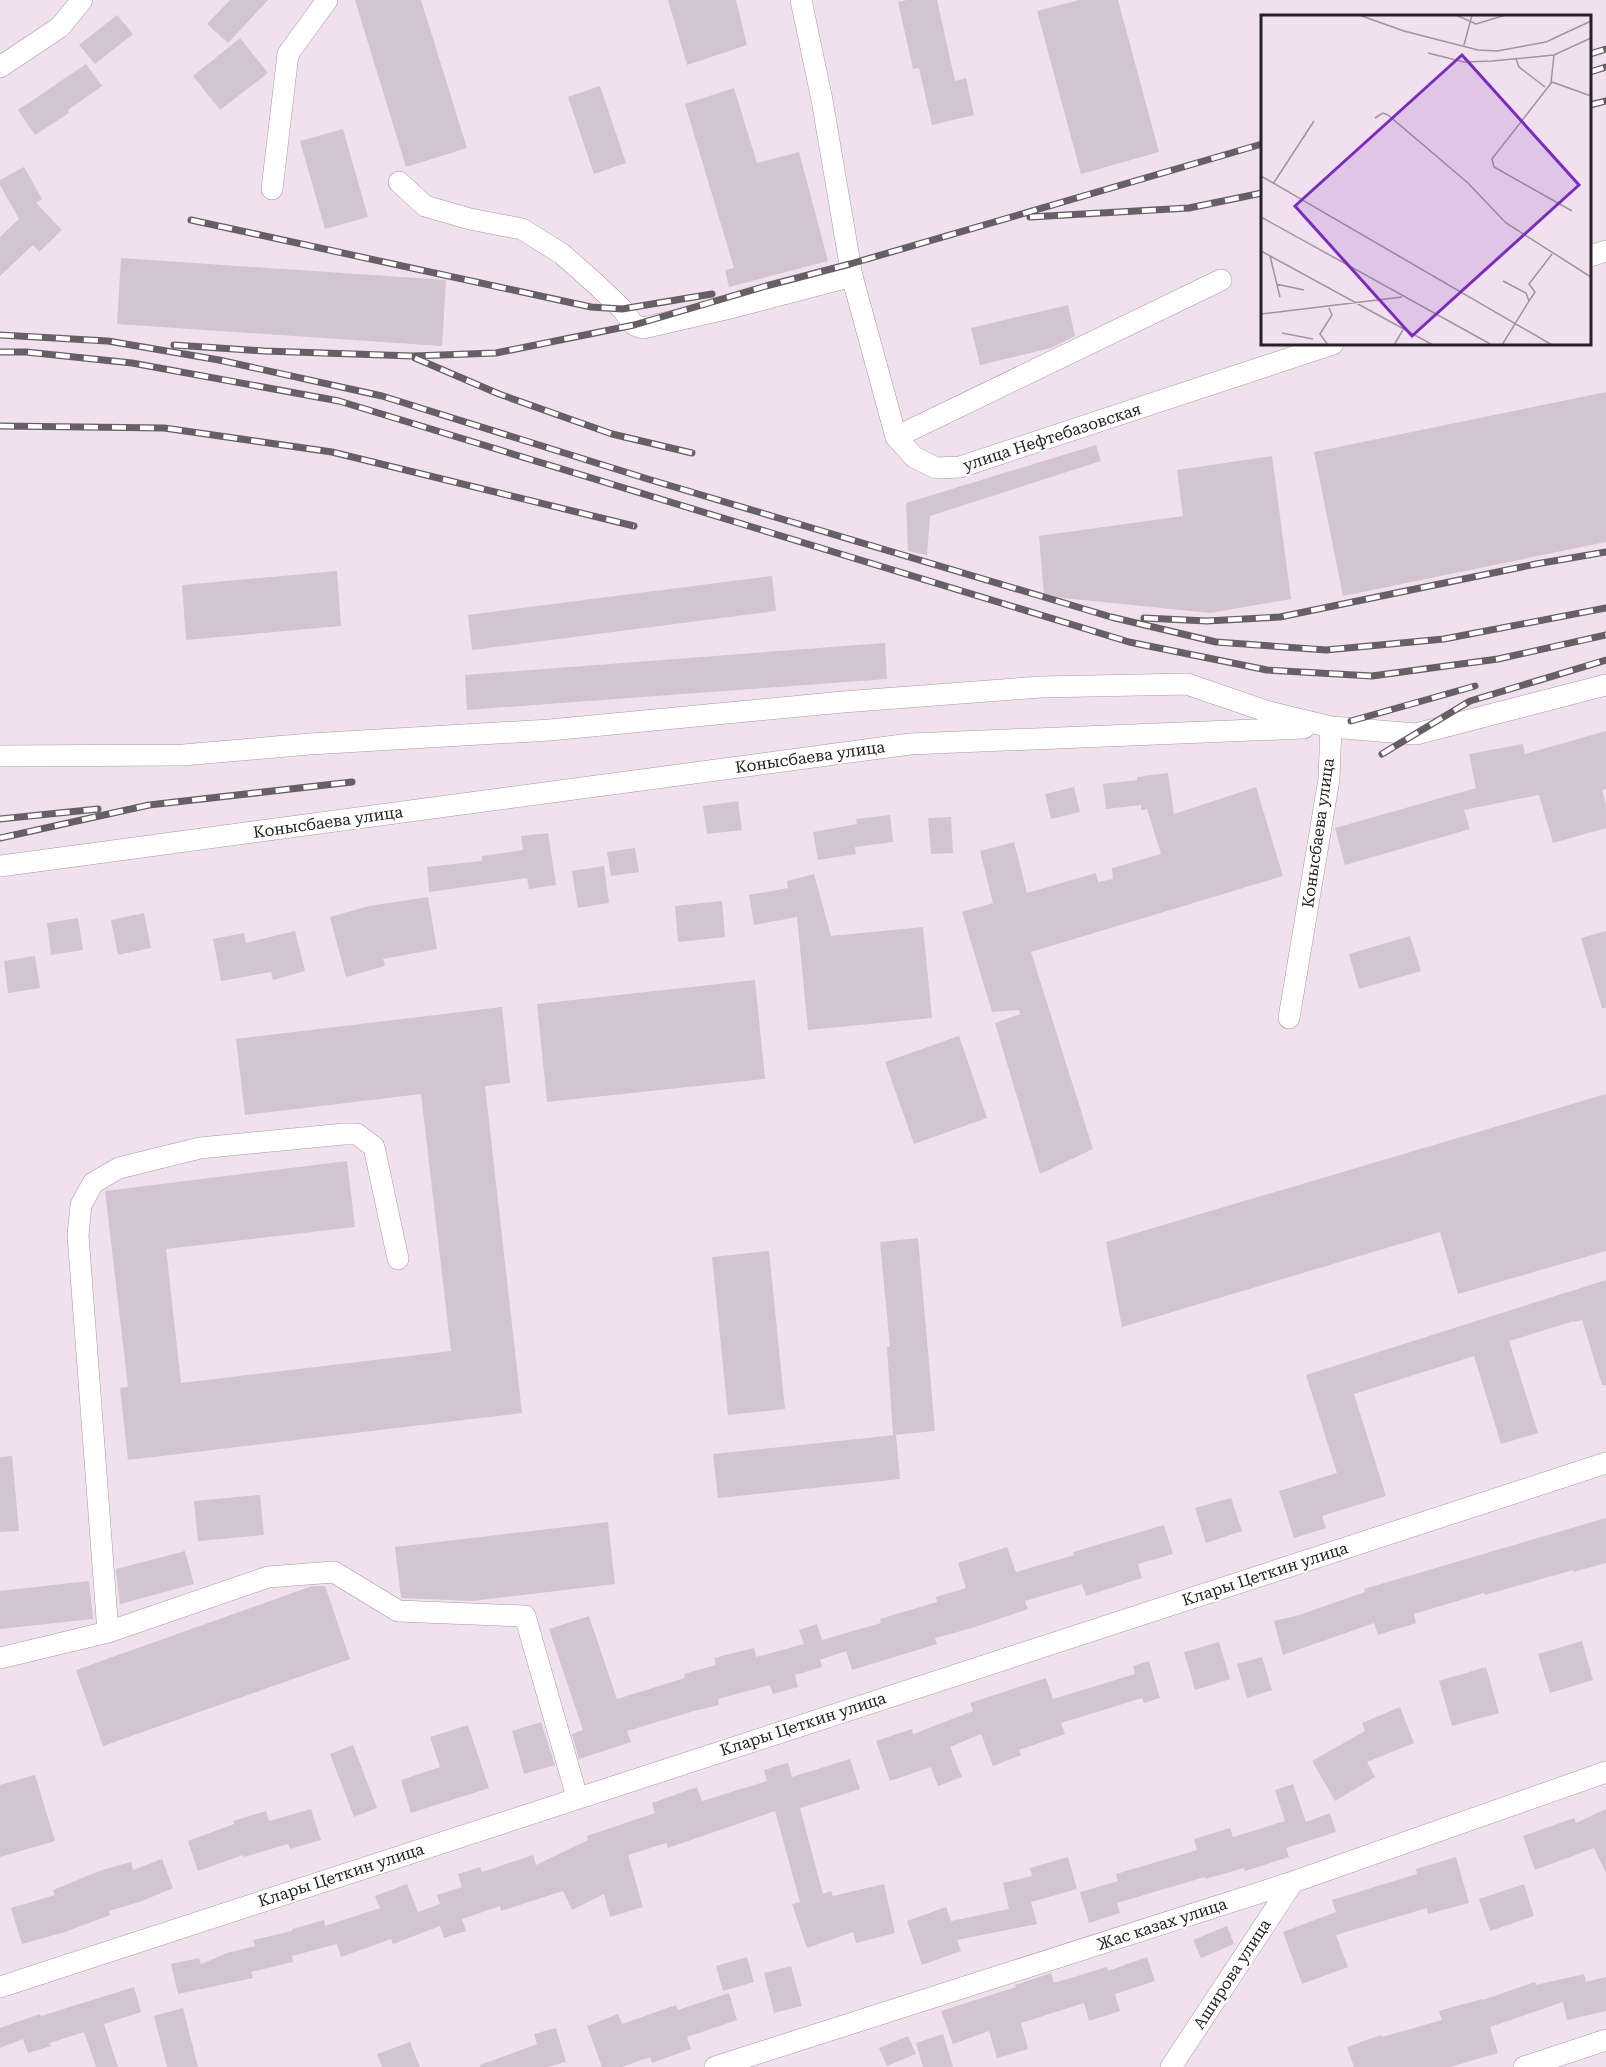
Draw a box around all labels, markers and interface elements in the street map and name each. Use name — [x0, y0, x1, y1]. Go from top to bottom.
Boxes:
inset map — [1261, 15, 1591, 345]
street label: улица Нефтебазовская — [961, 399, 1143, 475]
street label: Конысбаева улица — [734, 737, 886, 777]
street label: Конысбаева улица — [1298, 757, 1338, 909]
street label: Конысбаева улица — [252, 802, 404, 842]
street label: Клары Цеткин улица — [1180, 1538, 1351, 1610]
street label: Клары Цеткин улица — [718, 1688, 889, 1760]
street label: Клары Цеткин улица — [256, 1839, 427, 1911]
street label: Жас казах улица — [1095, 1894, 1230, 1954]
street label: Аширова улица — [1189, 1915, 1275, 2033]

